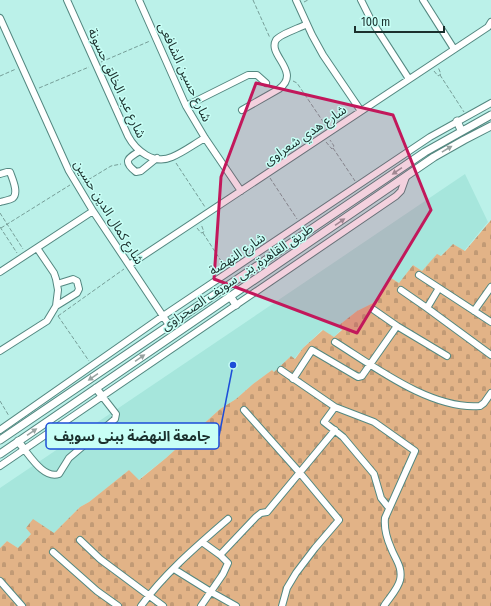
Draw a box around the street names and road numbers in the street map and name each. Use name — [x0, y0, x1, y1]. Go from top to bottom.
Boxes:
street label: شارع حسين الشافعى — [153, 20, 215, 125]
street label: شارع عبد الخالق حسونة — [82, 26, 149, 142]
street label: شارع هدي شعراوى — [261, 102, 351, 171]
street label: شارع كمال الدين حسين — [68, 157, 147, 268]
street label: طريق القاهرة, بنى سويف الصحراوى — [158, 220, 316, 334]
street label: شارع النهضة — [206, 230, 270, 281]

